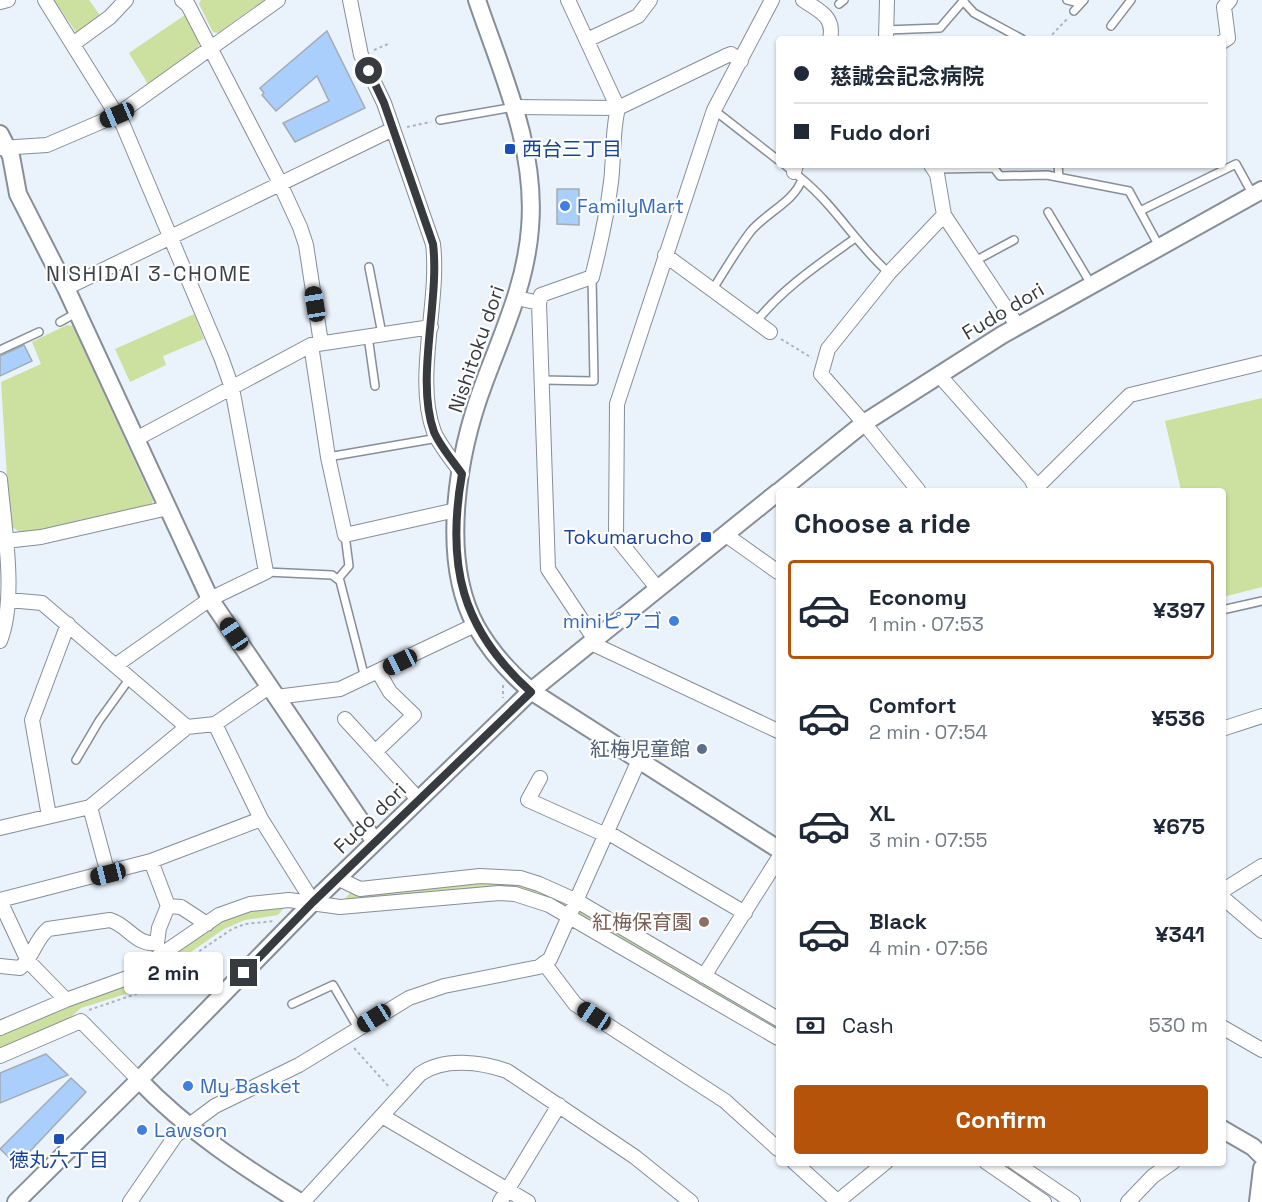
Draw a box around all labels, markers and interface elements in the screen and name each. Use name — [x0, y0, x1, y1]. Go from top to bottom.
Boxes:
route start — [355, 57, 382, 84]
text: 慈誠会記念病院 — [830, 62, 984, 90]
car — [97, 100, 137, 130]
text: Fudo dori — [830, 118, 930, 146]
place label: 西台三丁目 — [522, 136, 622, 162]
marker: 西台三丁目 — [503, 142, 517, 156]
place label: FamilyMart — [577, 193, 684, 219]
marker: FamilyMart — [558, 199, 572, 213]
district label: NISHIDAI 3-CHOME — [46, 260, 252, 287]
street label: Fudo dori — [957, 276, 1049, 346]
street label: Nishitoku dori — [442, 282, 510, 416]
car — [303, 285, 327, 323]
text: Choose a ride — [794, 506, 971, 541]
place label: Tokumarucho — [564, 524, 694, 550]
marker: Tokumarucho — [699, 530, 713, 544]
icon: car — [797, 583, 851, 637]
text: Economy — [869, 583, 967, 611]
text: ¥397 — [1153, 596, 1205, 624]
place label: miniピアゴ — [563, 608, 662, 634]
text: 1 min · 07:53 — [869, 611, 984, 637]
car — [216, 614, 252, 654]
marker: miniピアゴ — [667, 614, 681, 628]
car — [380, 646, 420, 678]
icon: car — [797, 691, 851, 745]
text: Comfort — [869, 691, 957, 719]
text: ¥536 — [1151, 704, 1205, 732]
text: 2 min · 07:54 — [869, 719, 988, 745]
place label: 紅梅児童館 — [590, 736, 690, 762]
marker: 紅梅児童館 — [695, 742, 709, 756]
street label: Fudo dori — [328, 777, 412, 859]
icon: car — [797, 799, 851, 853]
text: XL — [869, 799, 895, 827]
text: ¥675 — [1153, 812, 1205, 840]
text: 3 min · 07:55 — [869, 827, 987, 853]
car — [88, 861, 128, 887]
icon: car — [797, 907, 851, 961]
text: Black — [869, 907, 927, 935]
place label: 紅梅保育園 — [592, 909, 692, 935]
marker: 紅梅保育園 — [697, 915, 711, 929]
text: ¥341 — [1155, 920, 1205, 948]
text: 4 min · 07:56 — [869, 935, 988, 961]
callout: 2 min — [124, 952, 223, 994]
route end — [230, 959, 257, 986]
text: 2 min — [148, 960, 199, 986]
car — [574, 999, 614, 1033]
car — [354, 1001, 394, 1035]
icon: cash — [794, 1009, 827, 1042]
text: Cash — [842, 1011, 894, 1039]
text: 530 m — [1149, 1012, 1208, 1038]
place label: My Basket — [200, 1073, 301, 1099]
marker: My Basket — [181, 1079, 195, 1093]
button: Confirm — [794, 1085, 1208, 1154]
place label: Lawson — [154, 1117, 227, 1143]
marker: Lawson — [135, 1123, 149, 1137]
marker: 徳丸六丁目 — [52, 1132, 66, 1146]
place label: 徳丸六丁目 — [9, 1147, 109, 1173]

